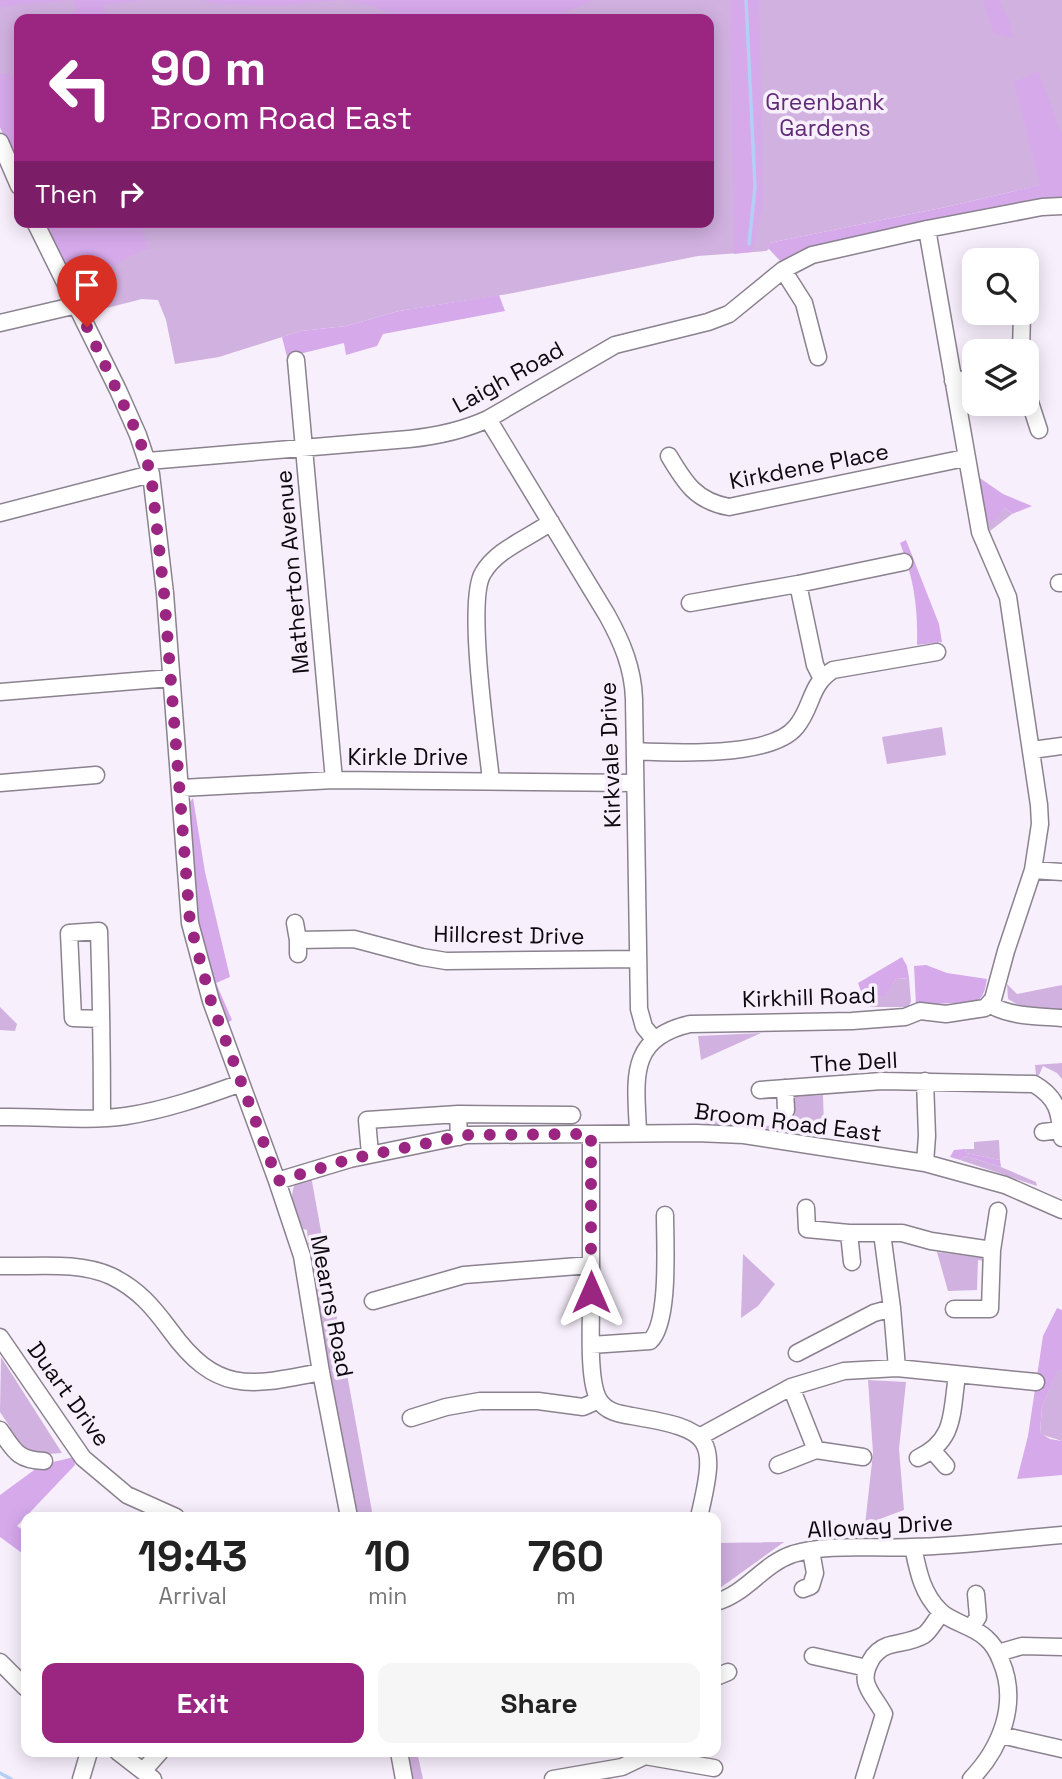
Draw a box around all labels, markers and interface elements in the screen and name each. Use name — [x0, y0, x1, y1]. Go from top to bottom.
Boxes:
text: 90 m — [150, 37, 266, 99]
icon: left — [35, 42, 126, 133]
park label: Greenbank Gardens — [765, 87, 885, 143]
text: Broom Road East — [150, 98, 412, 138]
icon: right — [112, 175, 150, 213]
text: Then — [35, 177, 98, 211]
map controls — [962, 248, 1039, 416]
button: search — [962, 248, 1039, 325]
pin — [57, 255, 117, 327]
icon: arrive — [68, 266, 106, 304]
street label: Laigh Road — [447, 334, 569, 420]
button: layers — [962, 339, 1039, 416]
street label: Kirkdene Place — [727, 436, 891, 496]
street label: Matherton Avenue — [268, 469, 316, 675]
street label: Kirkvale Drive — [592, 681, 628, 829]
street label: Kirkle Drive — [348, 742, 468, 772]
street label: Hillcrest Drive — [433, 919, 585, 951]
street label: Kirkhill Road — [741, 980, 877, 1014]
street label: The Dell — [810, 1045, 898, 1079]
street label: Broom Road East — [693, 1096, 883, 1148]
street label: Mearns Road — [304, 1232, 360, 1380]
position arrow — [554, 1255, 628, 1329]
street label: Duart Drive — [21, 1336, 117, 1452]
street label: Alloway Drive — [806, 1507, 954, 1545]
text: 19:43 — [138, 1530, 248, 1583]
text: 10 — [365, 1530, 411, 1583]
text: 760 — [528, 1530, 604, 1583]
text: Arrival — [159, 1581, 227, 1611]
text: min — [368, 1581, 407, 1611]
text: m — [556, 1581, 576, 1611]
button: Exit — [42, 1663, 364, 1743]
button: Share — [378, 1663, 700, 1743]

